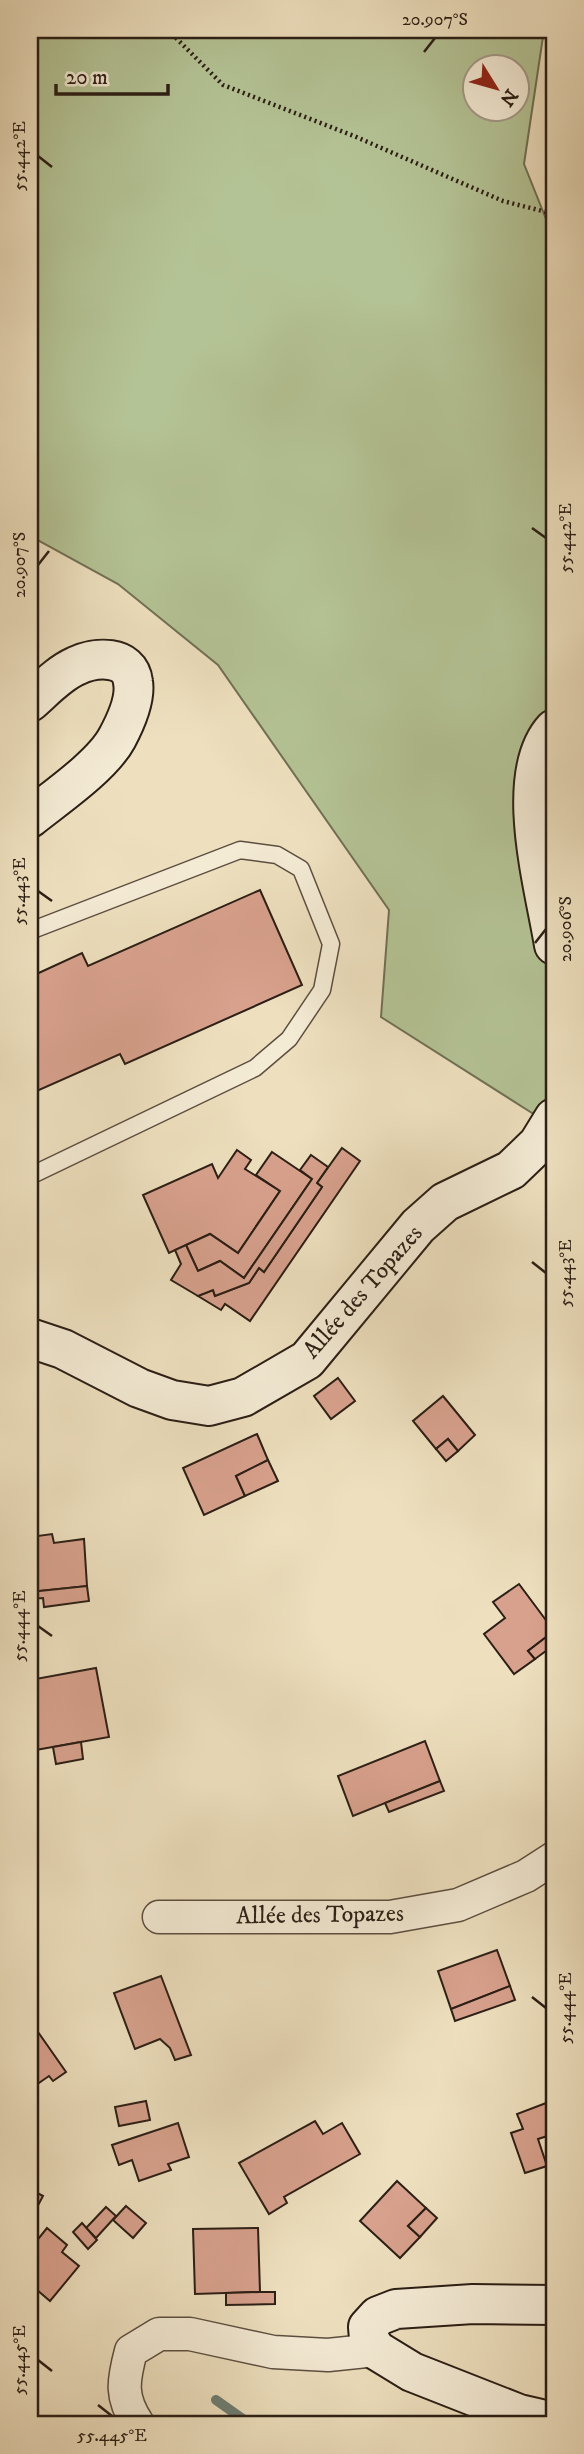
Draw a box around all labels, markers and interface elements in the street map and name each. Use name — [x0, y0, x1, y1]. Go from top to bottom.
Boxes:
text: 20.907°S — [402, 9, 468, 31]
scale bar — [56, 52, 168, 96]
north arrow — [462, 52, 532, 122]
text: 20 m — [66, 65, 108, 91]
text: N — [494, 84, 522, 111]
text: 55.442°E — [9, 121, 31, 191]
text: 55.442°E — [555, 503, 577, 573]
text: 20.907°S — [9, 532, 31, 598]
text: 55.443°E — [9, 857, 31, 925]
text: 20.906°S — [555, 896, 577, 962]
street label: Allée des Topazes — [297, 1219, 429, 1365]
text: 55.443°E — [555, 1239, 577, 1307]
text: 55.444°E — [9, 1590, 31, 1662]
street label: Allée des Topazes — [236, 1899, 404, 1931]
text: 55.444°E — [555, 1972, 577, 2044]
text: 55.445°E — [9, 2325, 31, 2395]
text: 55.445°E — [77, 2425, 147, 2447]

